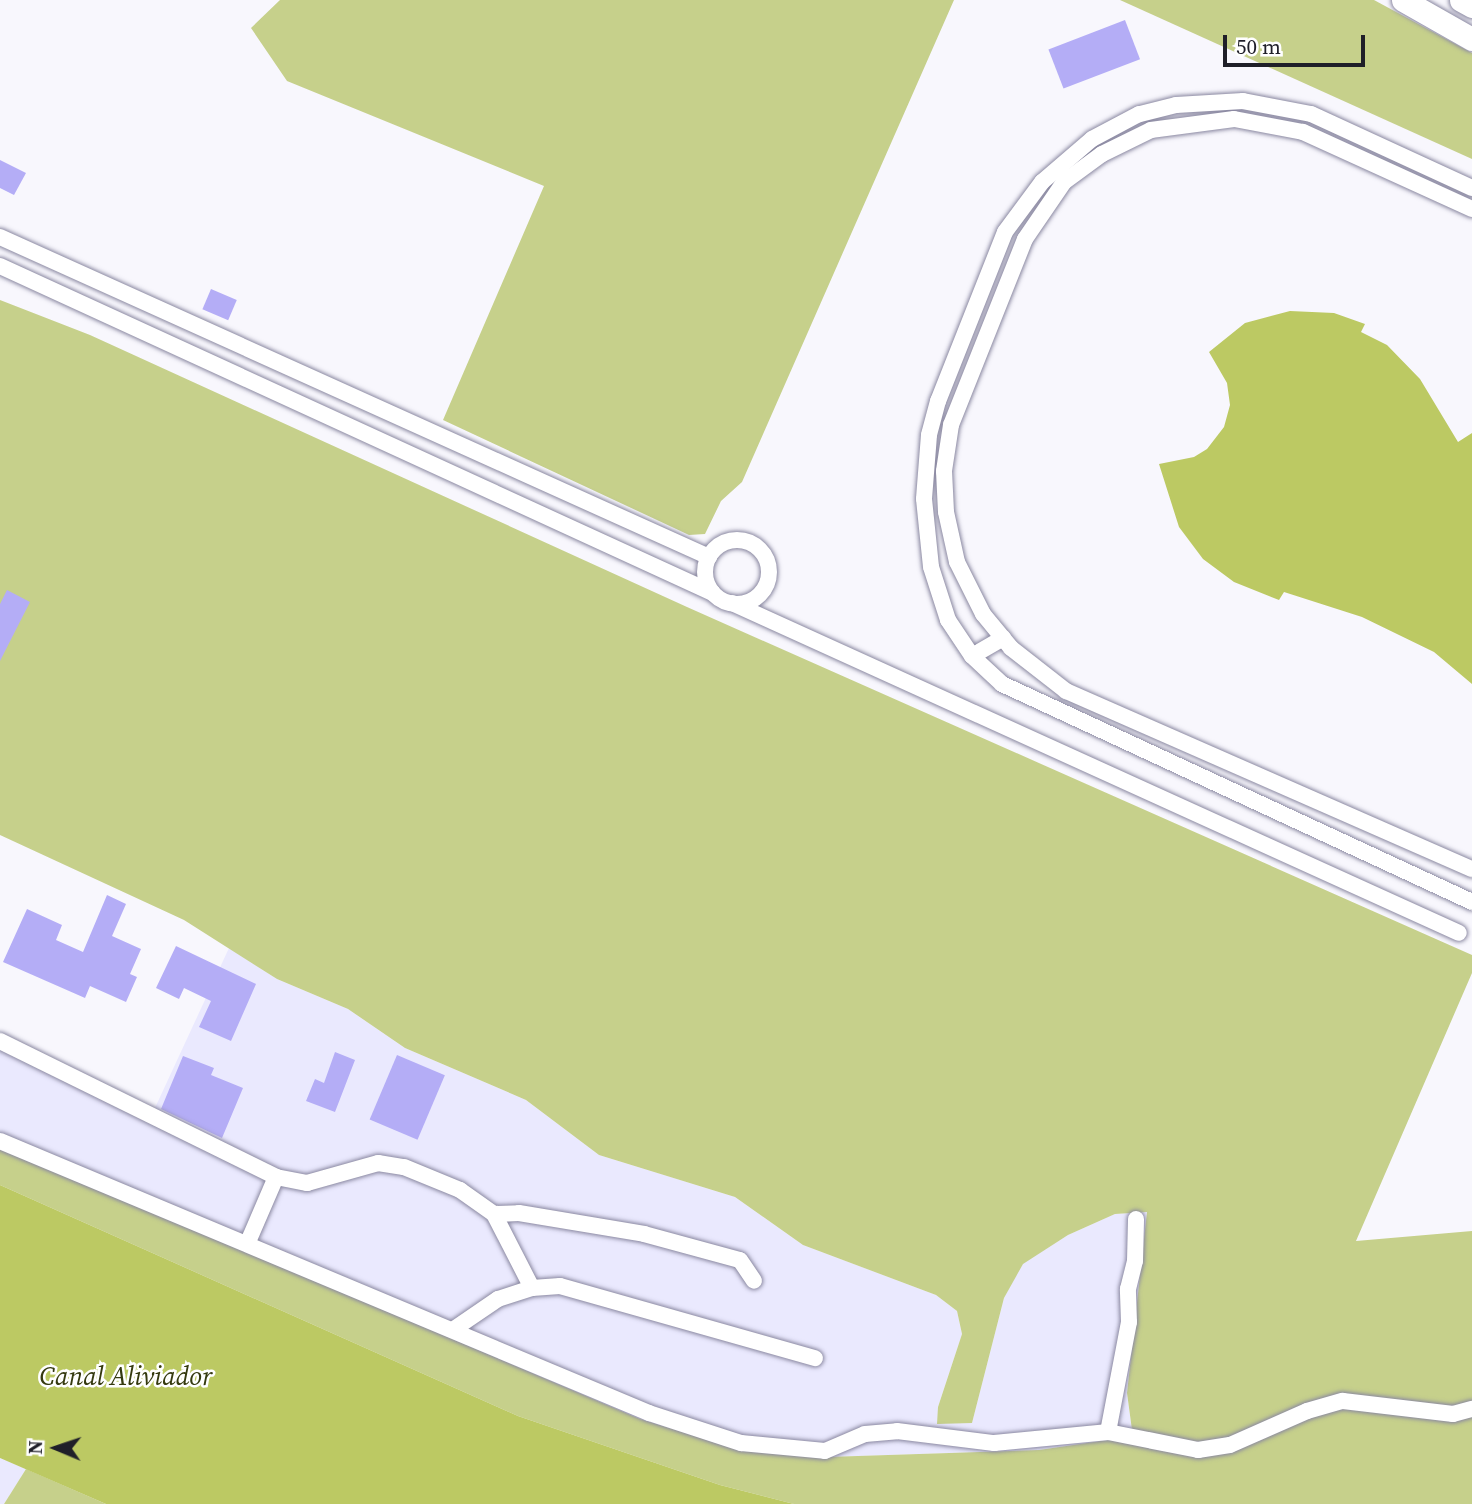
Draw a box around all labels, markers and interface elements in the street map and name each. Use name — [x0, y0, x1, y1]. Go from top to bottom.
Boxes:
scale bar — [1227, 21, 1369, 65]
text: 50 m — [1236, 32, 1281, 61]
water label: Canal Aliviador — [40, 1361, 212, 1393]
north arrow — [21, 1413, 91, 1483]
text: N — [22, 1440, 48, 1455]

